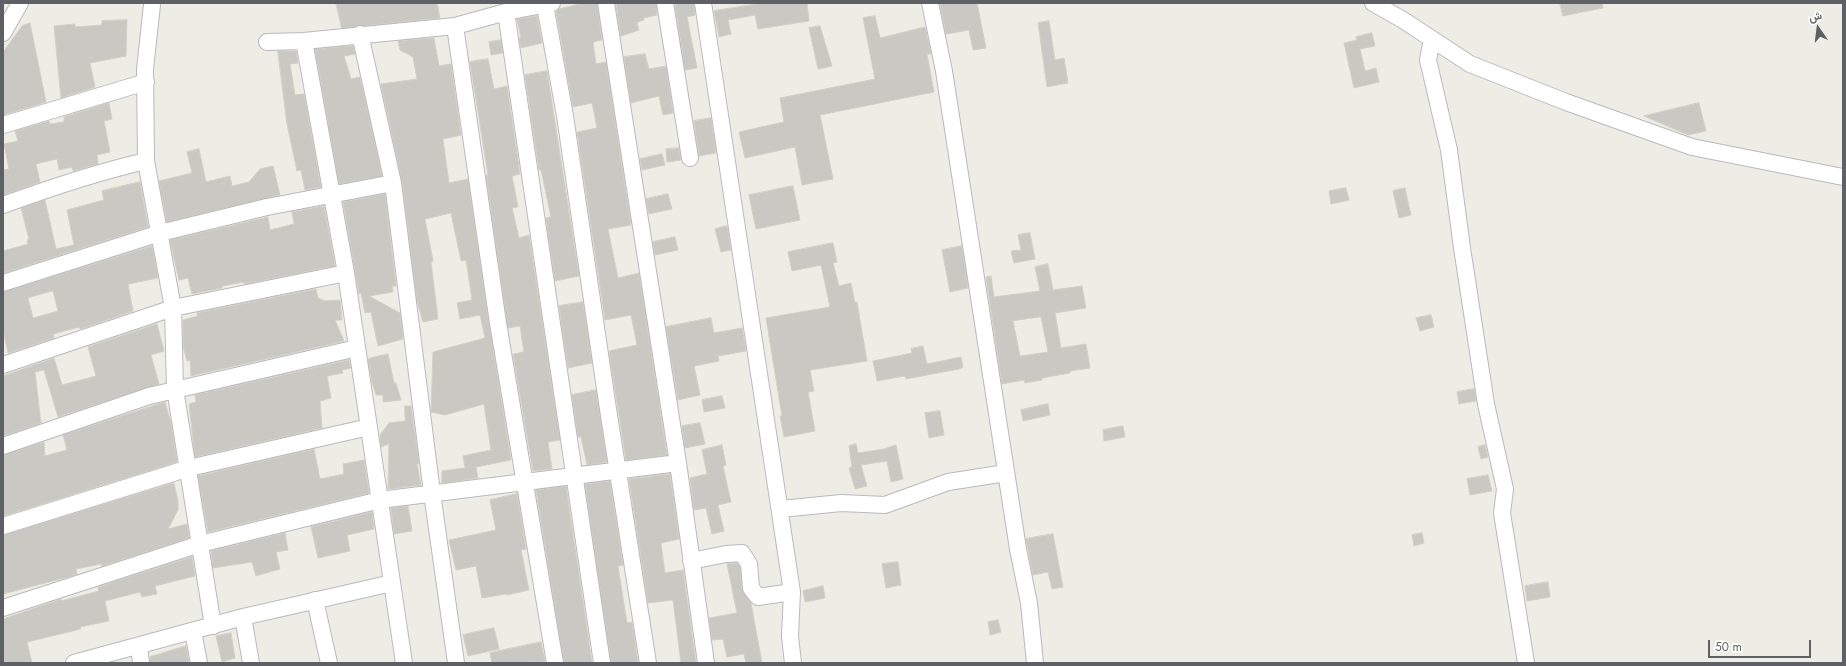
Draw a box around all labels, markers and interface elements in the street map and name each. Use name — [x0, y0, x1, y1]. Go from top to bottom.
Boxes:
text: ش — [1807, 7, 1823, 26]
north arrow — [1798, 8, 1838, 48]
scale bar — [1710, 632, 1813, 658]
text: 50 m — [1715, 638, 1742, 656]

